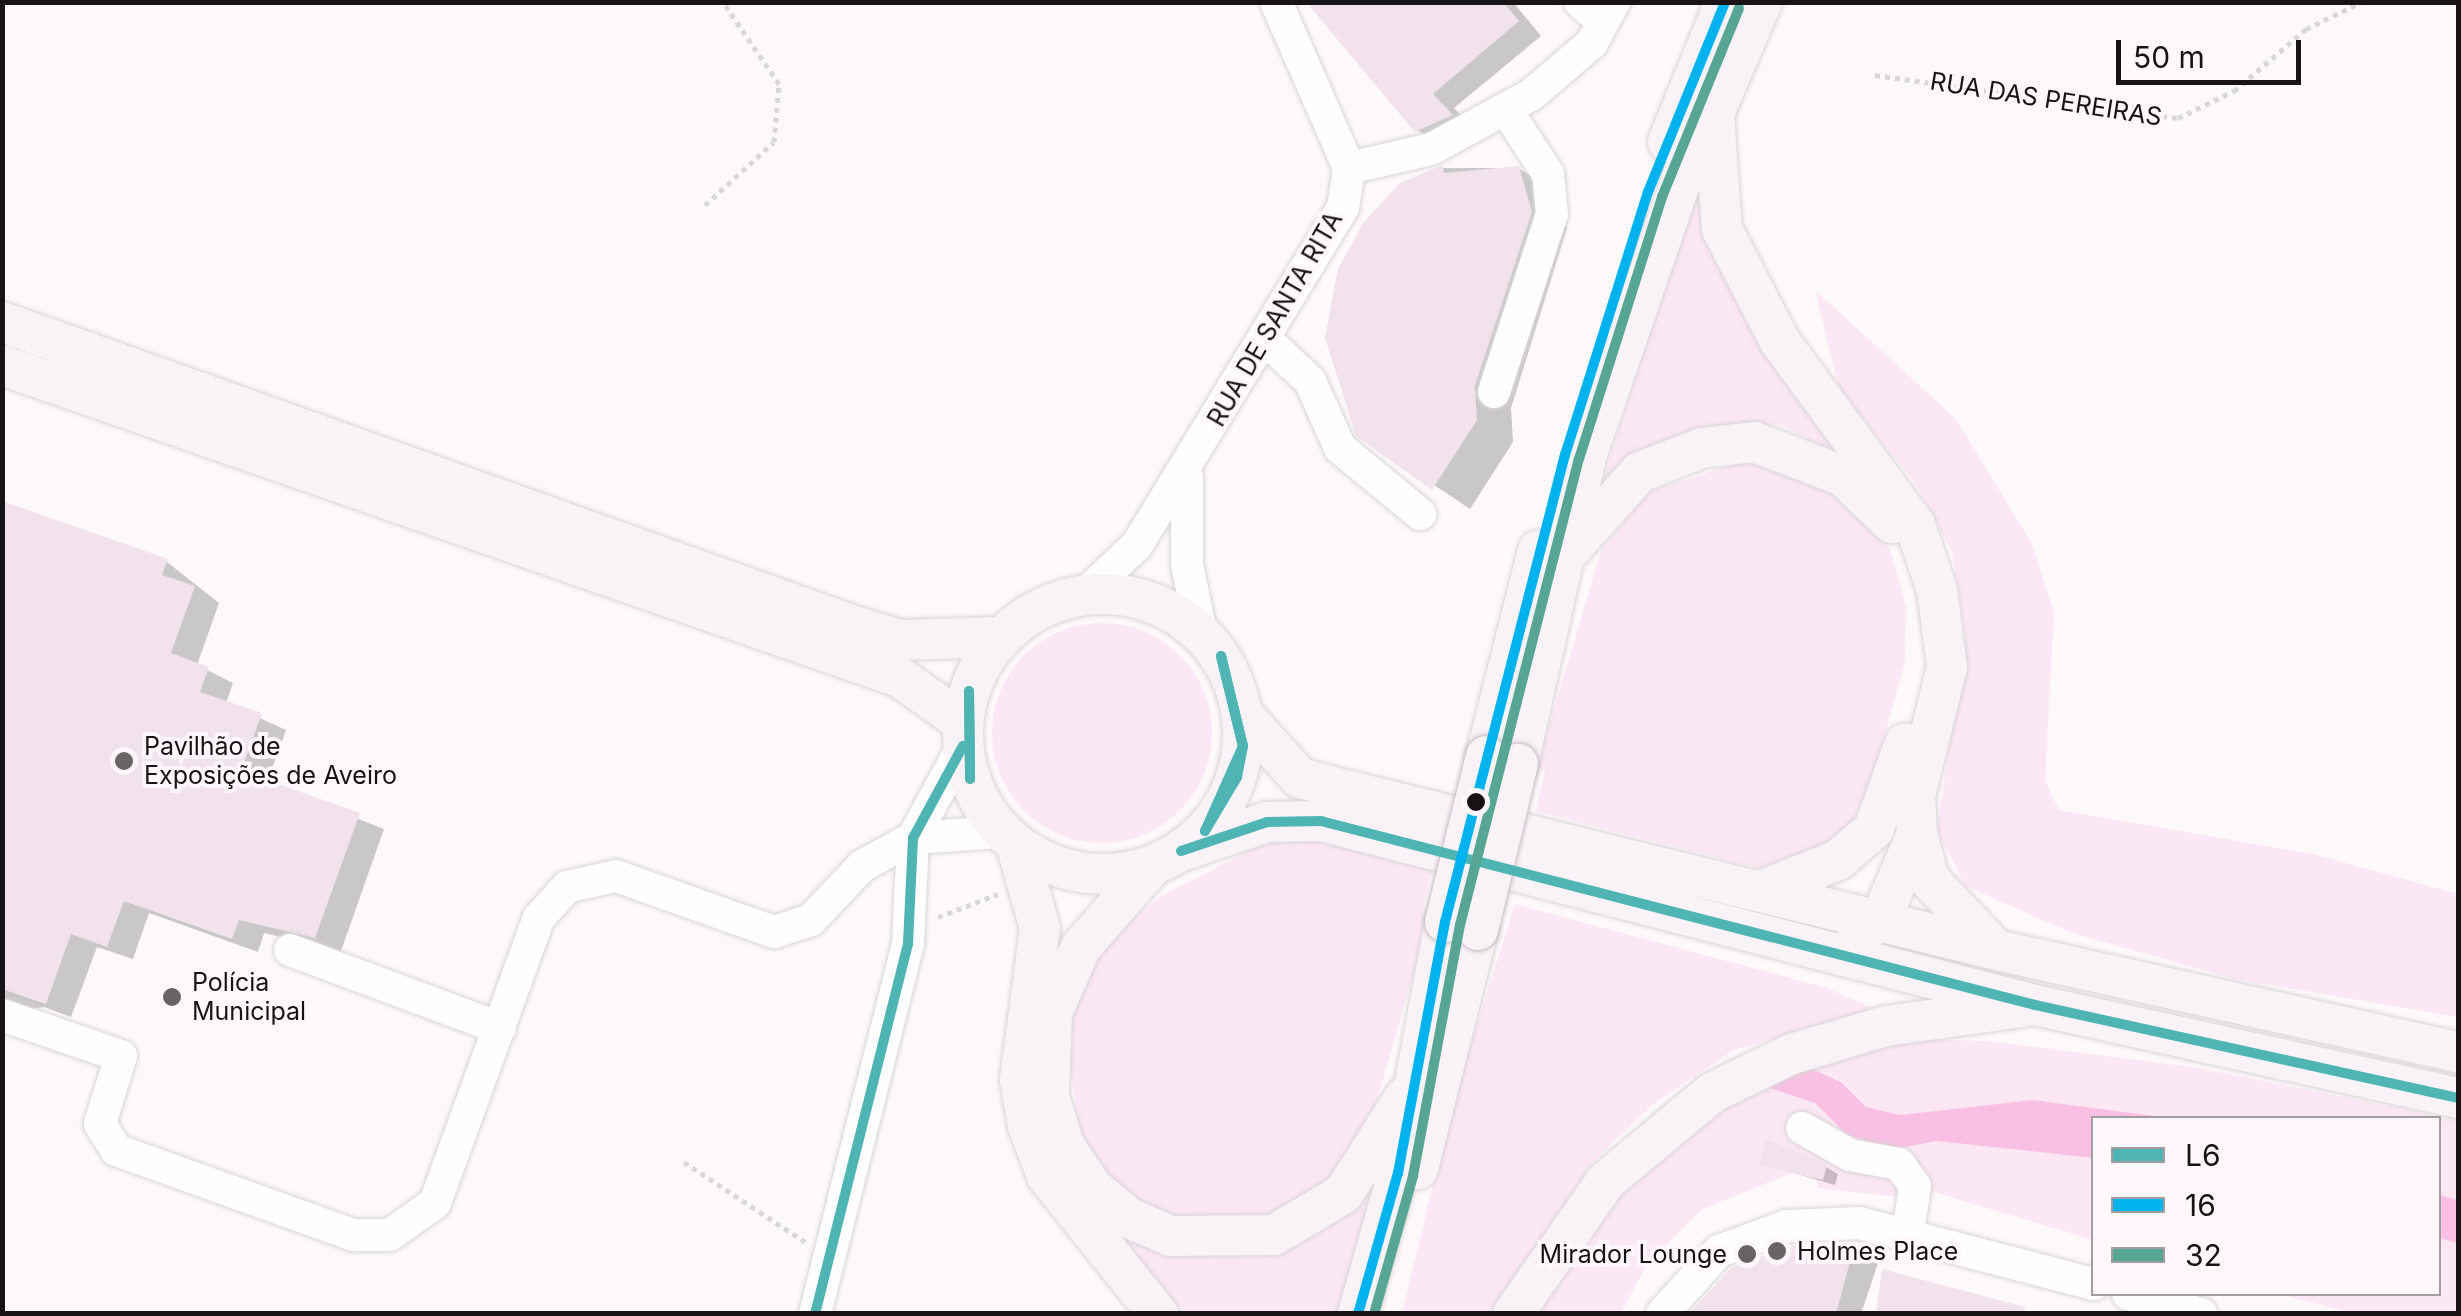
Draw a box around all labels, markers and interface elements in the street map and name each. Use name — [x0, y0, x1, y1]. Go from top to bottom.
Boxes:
scale bar — [2121, 20, 2306, 82]
text: 50 m — [2133, 39, 2205, 75]
street label: RUA DAS PEREIRAS — [1928, 66, 2164, 132]
street label: RUA DE SANTA RITA — [1201, 206, 1349, 432]
place label: Pavilhão de Exposições de Aveiro — [144, 732, 397, 791]
marker: Pavilhão de Exposições de Aveiro — [113, 750, 135, 772]
unlabelled marker — [1466, 792, 1486, 812]
place label: Polícia Municipal — [192, 968, 306, 1027]
marker: Polícia Municipal — [161, 986, 183, 1008]
legend — [2091, 1116, 2441, 1296]
text: L6 — [2185, 1137, 2221, 1173]
text: 16 — [2185, 1187, 2216, 1223]
place label: Holmes Place — [1797, 1236, 1958, 1266]
text: 32 — [2185, 1237, 2222, 1273]
place label: Mirador Lounge — [1540, 1239, 1727, 1269]
marker: Holmes Place — [1766, 1240, 1788, 1262]
marker: Mirador Lounge — [1736, 1243, 1758, 1265]

